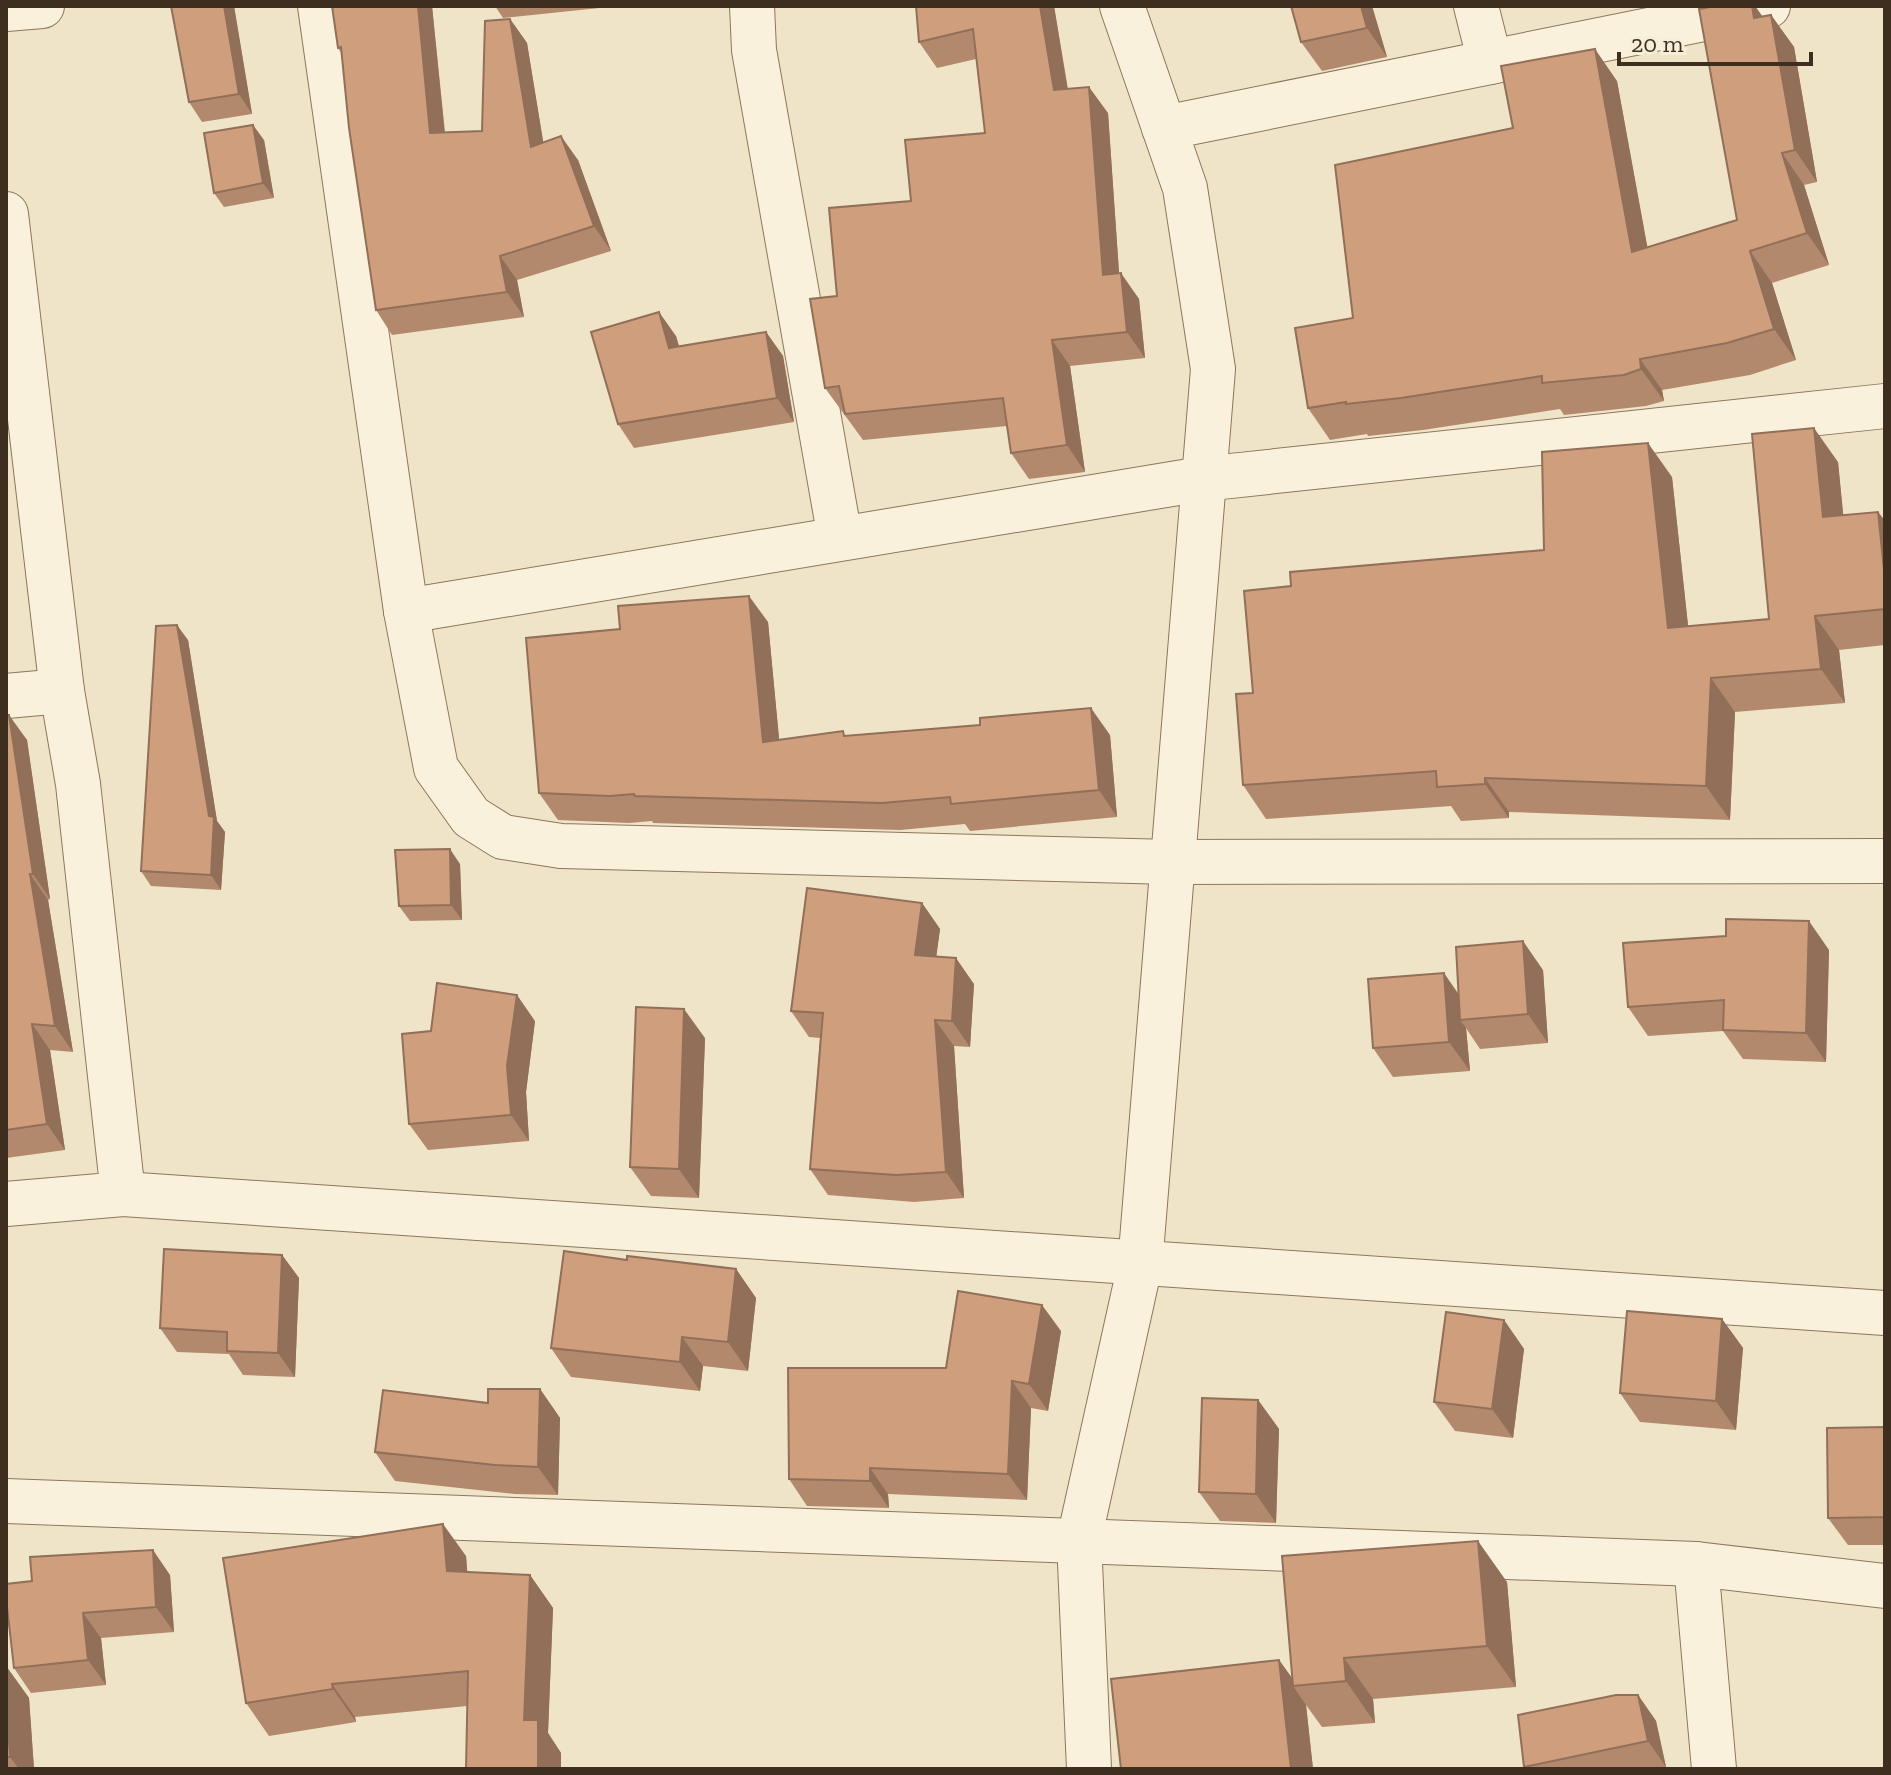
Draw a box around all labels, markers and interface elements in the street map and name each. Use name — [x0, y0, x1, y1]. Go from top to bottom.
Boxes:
scale bar — [1619, 16, 1811, 66]
text: 20 m — [1631, 29, 1684, 58]

